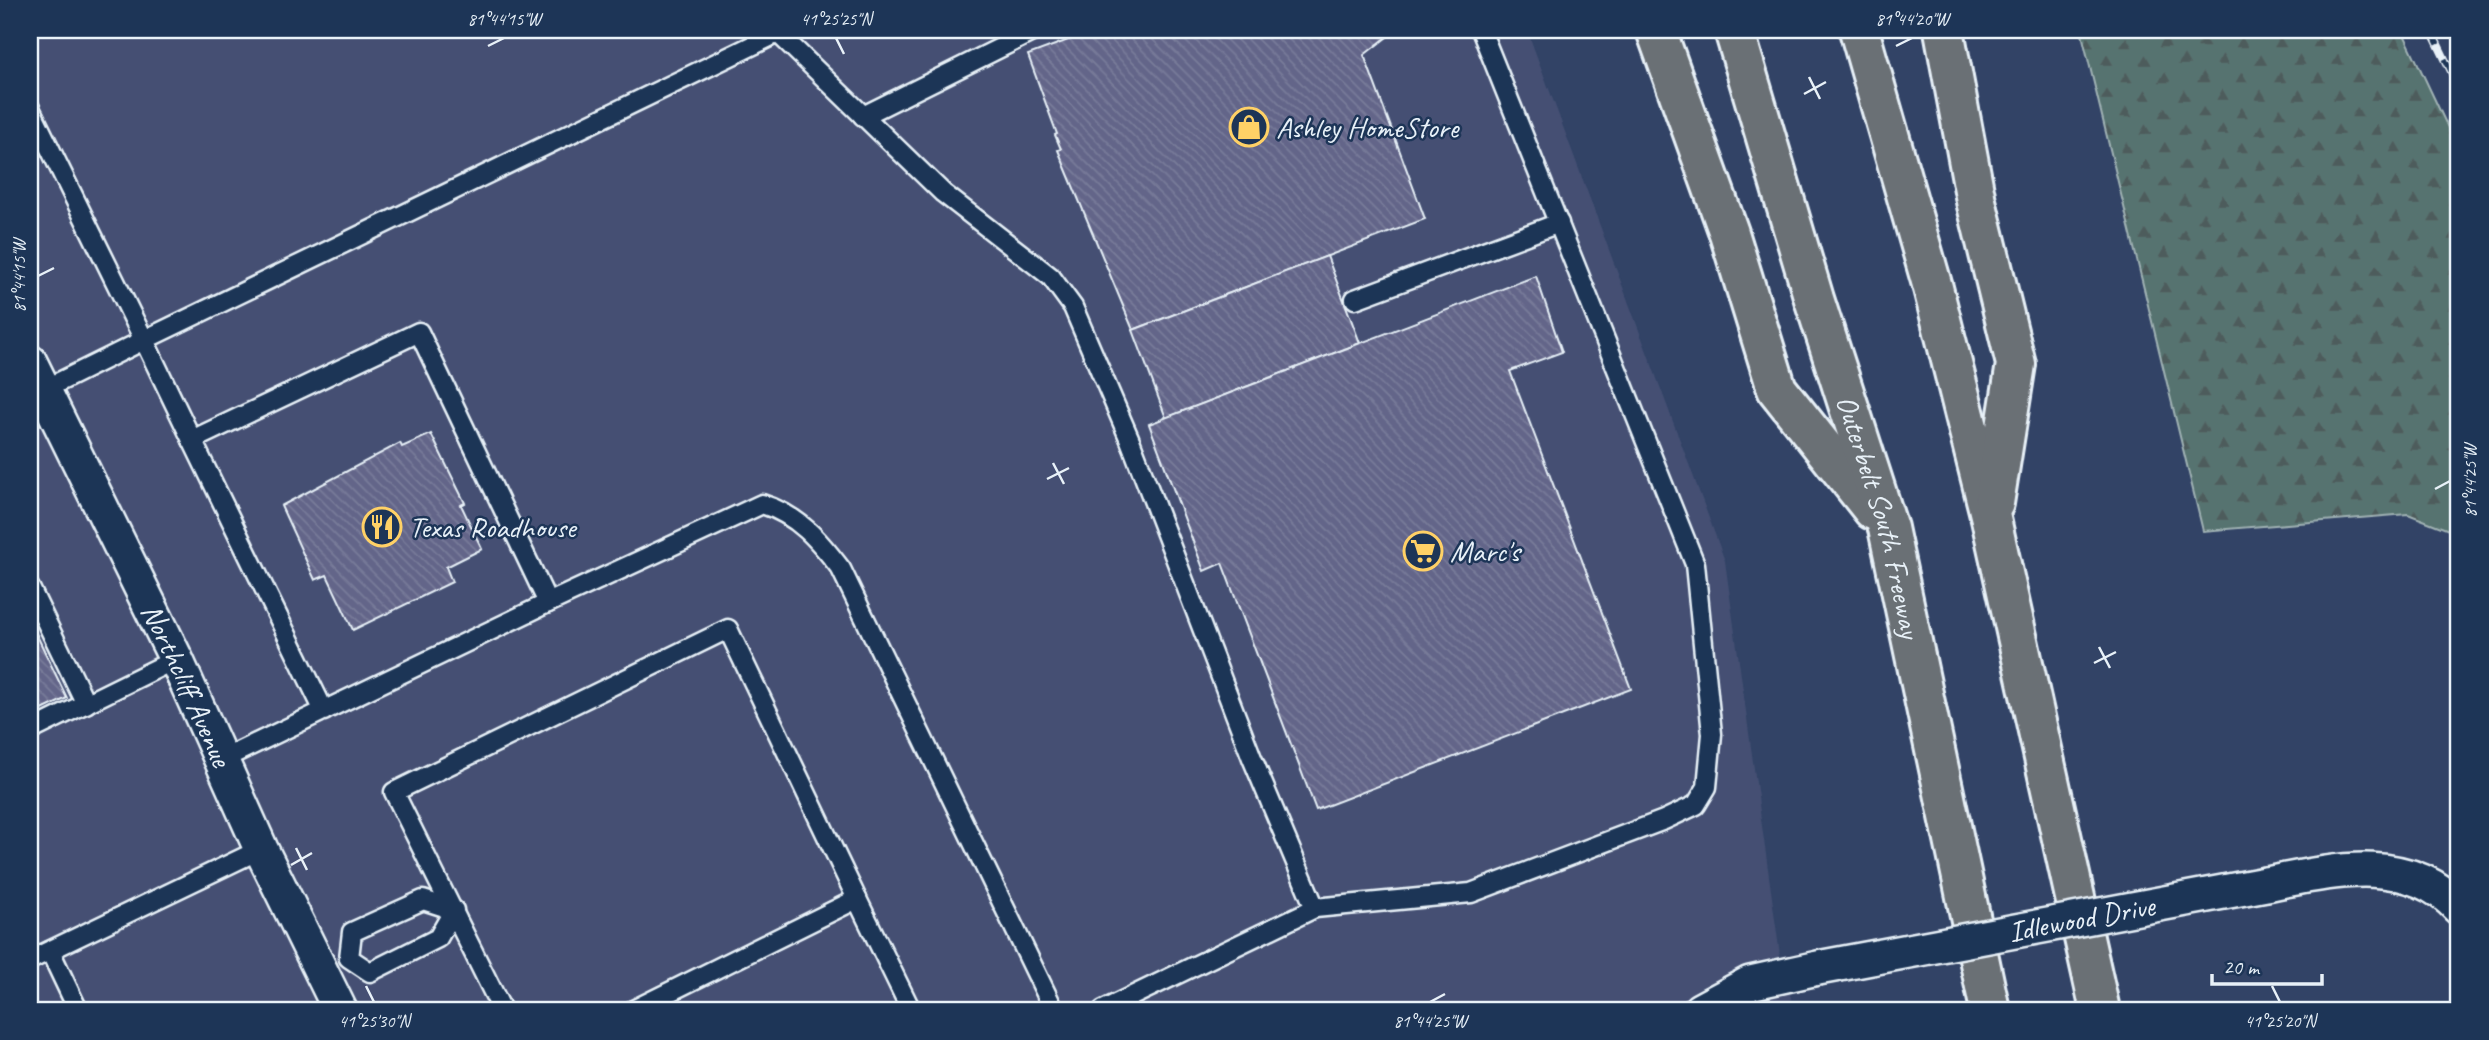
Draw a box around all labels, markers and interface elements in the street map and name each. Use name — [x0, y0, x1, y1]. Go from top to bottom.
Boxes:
text: 81°44'15"W — [467, 8, 544, 30]
text: 41°25'25"N — [801, 8, 875, 30]
text: 81°44'20"W — [1875, 8, 1952, 30]
shop icon: Ashley HomeStore — [1228, 106, 1270, 148]
place label: Ashley HomeStore — [1276, 108, 1460, 146]
text: 81°44'15"W — [8, 236, 30, 313]
street label: Outerbelt South Freeway — [1827, 390, 1930, 644]
text: 81°44'25"W — [2459, 441, 2481, 518]
restaurant icon: Texas Roadhouse — [361, 506, 403, 548]
place label: Texas Roadhouse — [409, 508, 578, 546]
supermarket icon: Marc's — [1402, 530, 1444, 572]
place label: Marc's — [1450, 532, 1523, 570]
street label: Northcliff Avenue — [133, 597, 242, 774]
street label: Idlewood Drive — [2005, 886, 2160, 951]
scale bar — [2212, 942, 2323, 986]
text: 20 m — [2223, 954, 2261, 980]
text: 41°25'30"N — [339, 1010, 413, 1032]
text: 81°44'25"W — [1393, 1010, 1470, 1032]
text: 41°25'20"N — [2245, 1010, 2319, 1032]

